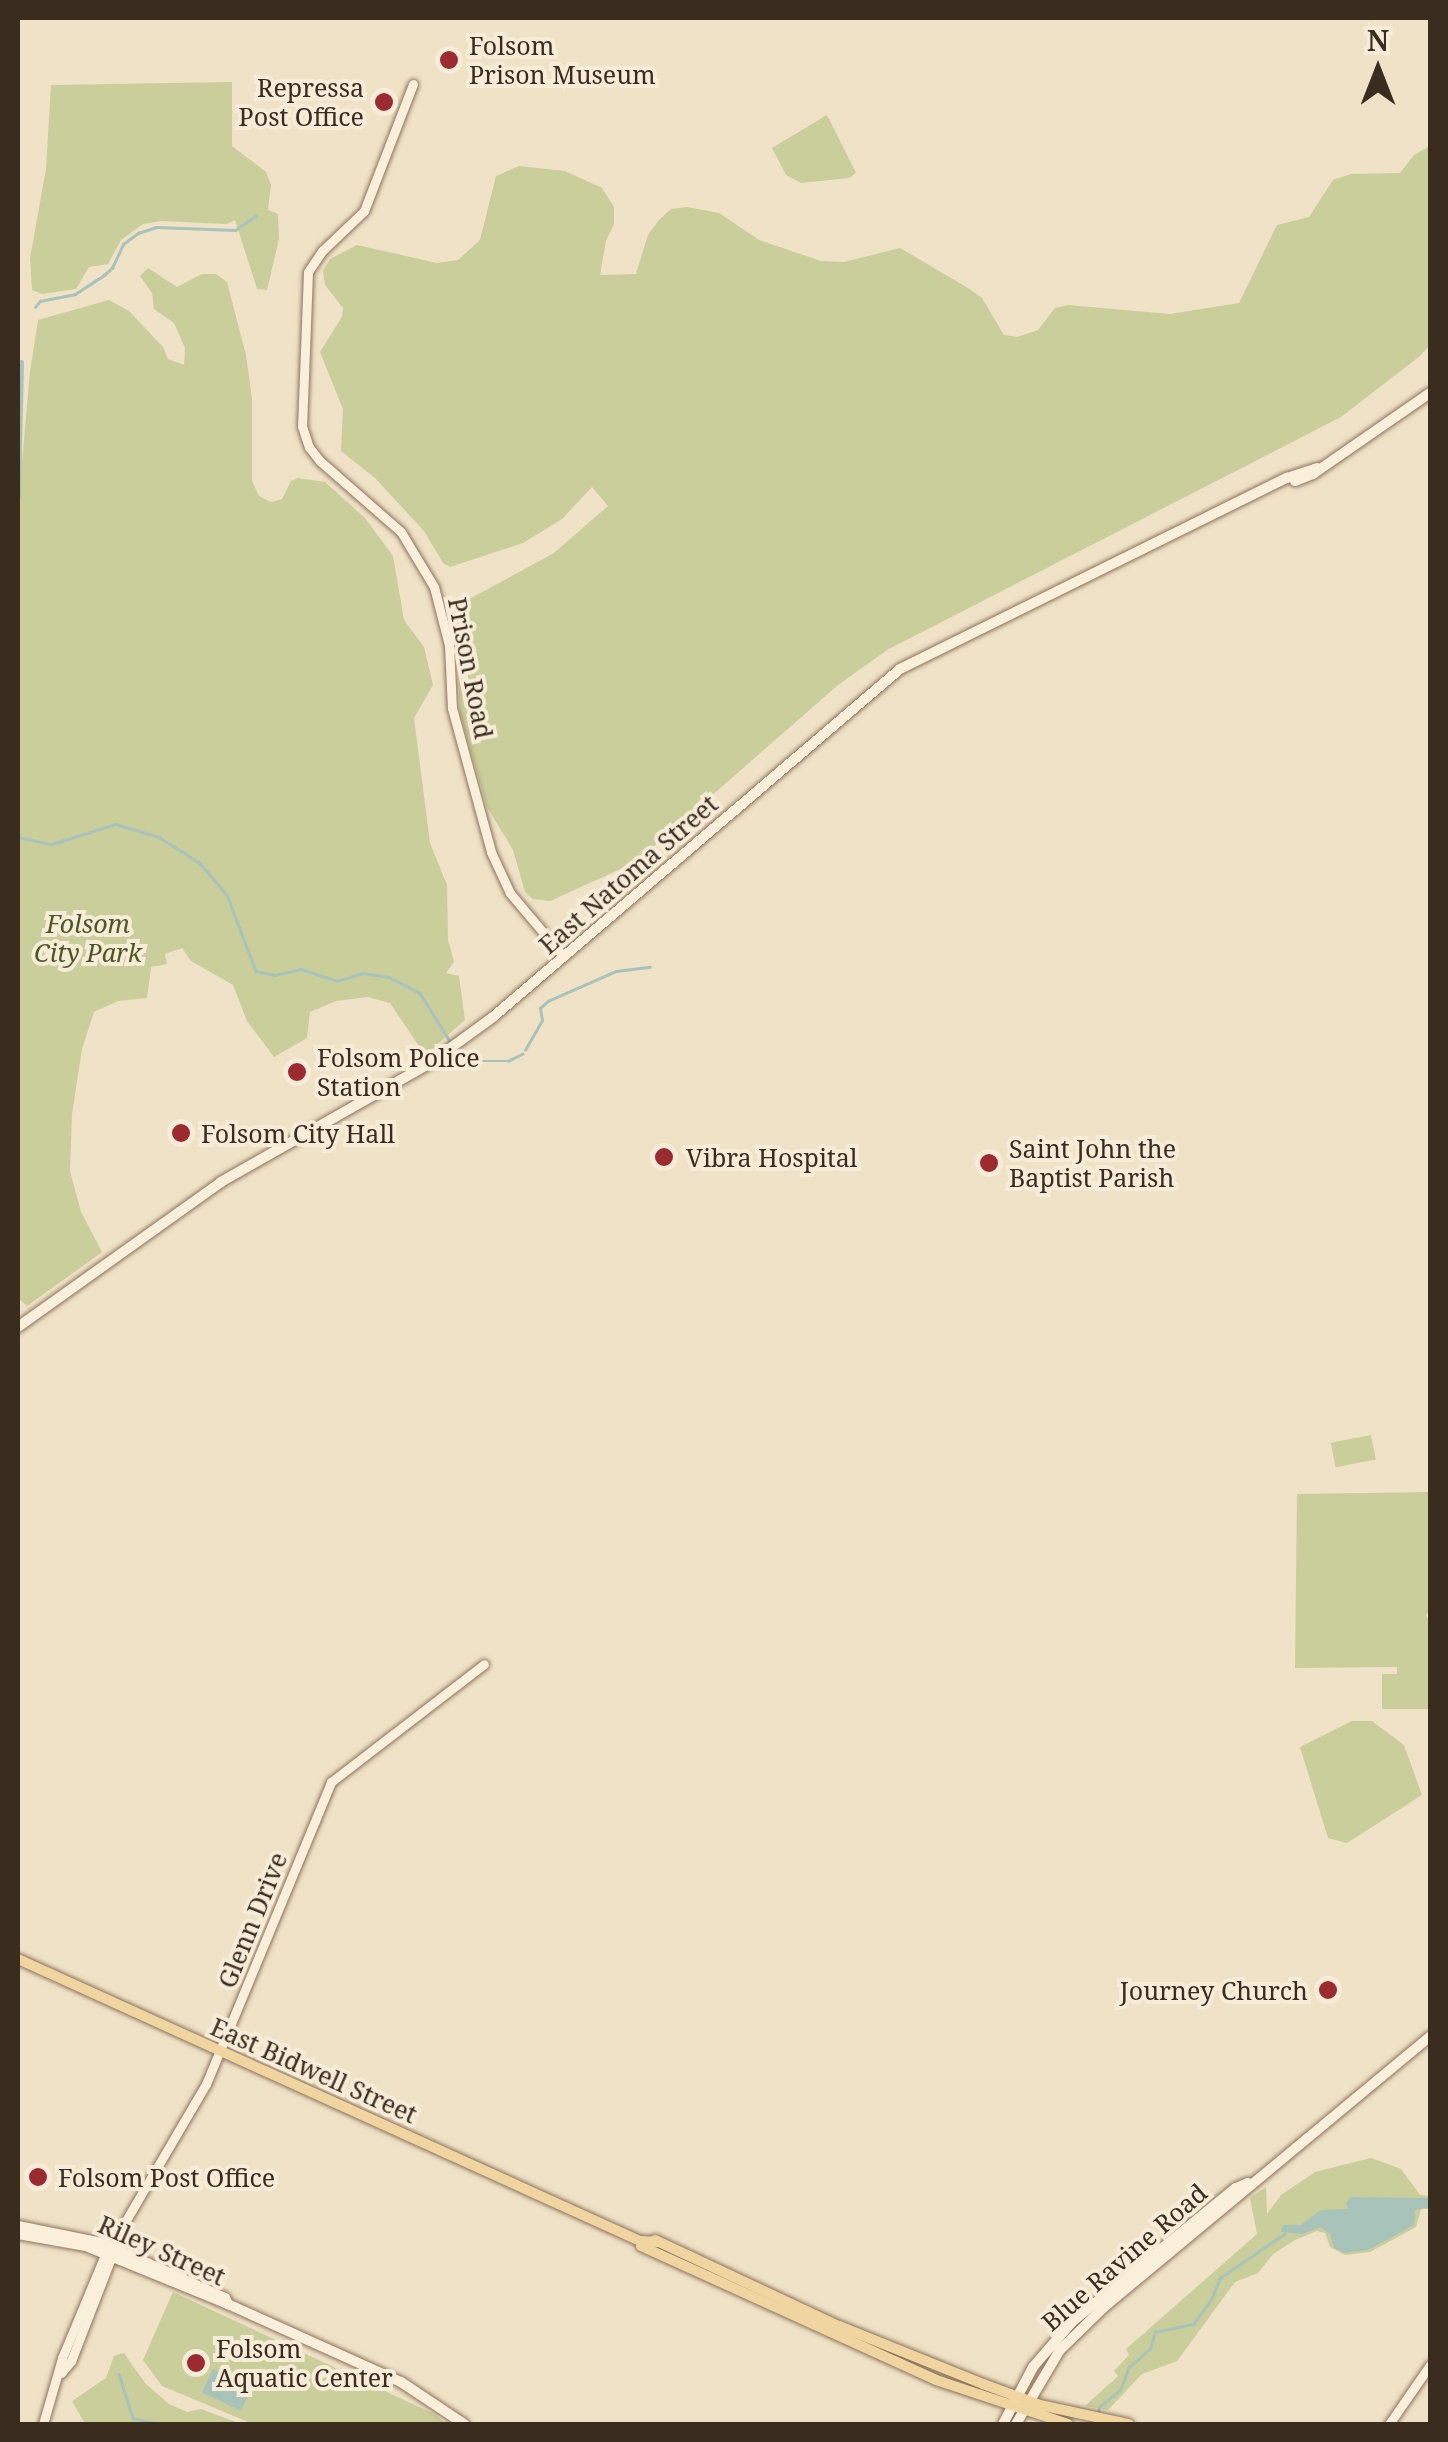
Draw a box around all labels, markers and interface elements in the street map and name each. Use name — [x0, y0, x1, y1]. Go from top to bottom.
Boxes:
north arrow — [1328, 20, 1428, 120]
text: N — [1367, 21, 1389, 59]
place label: Folsom Prison Museum — [469, 31, 656, 90]
marker: Folsom Prison Museum — [438, 49, 460, 71]
place label: Repressa Post Office — [239, 73, 364, 132]
marker: Repressa Post Office — [373, 91, 395, 113]
street label: Prison Road — [443, 595, 499, 741]
street label: East Natoma Street — [533, 788, 723, 960]
park label: Folsom City Park — [34, 909, 142, 968]
place label: Folsom Police Station — [317, 1043, 480, 1102]
marker: Folsom Police Station — [286, 1061, 308, 1083]
place label: Folsom City Hall — [201, 1118, 395, 1148]
marker: Folsom City Hall — [170, 1122, 192, 1144]
place label: Saint John the Baptist Parish — [1009, 1134, 1176, 1193]
place label: Vibra Hospital — [686, 1142, 858, 1172]
marker: Vibra Hospital — [651, 1144, 677, 1170]
marker: Saint John the Baptist Parish — [978, 1152, 1000, 1174]
street label: Glenn Drive — [211, 1848, 293, 1992]
place label: Journey Church — [1120, 1975, 1308, 2005]
marker: Journey Church — [1317, 1979, 1339, 2001]
street label: East Bidwell Street — [206, 2011, 422, 2129]
place label: Folsom Post Office — [58, 2162, 275, 2192]
marker: Folsom Post Office — [27, 2166, 49, 2188]
street label: Blue Ravine Road — [1035, 2177, 1213, 2337]
street label: Riley Street — [94, 2209, 230, 2291]
place label: Folsom Aquatic Center — [216, 2334, 393, 2393]
marker: Folsom Aquatic Center — [185, 2352, 207, 2374]

